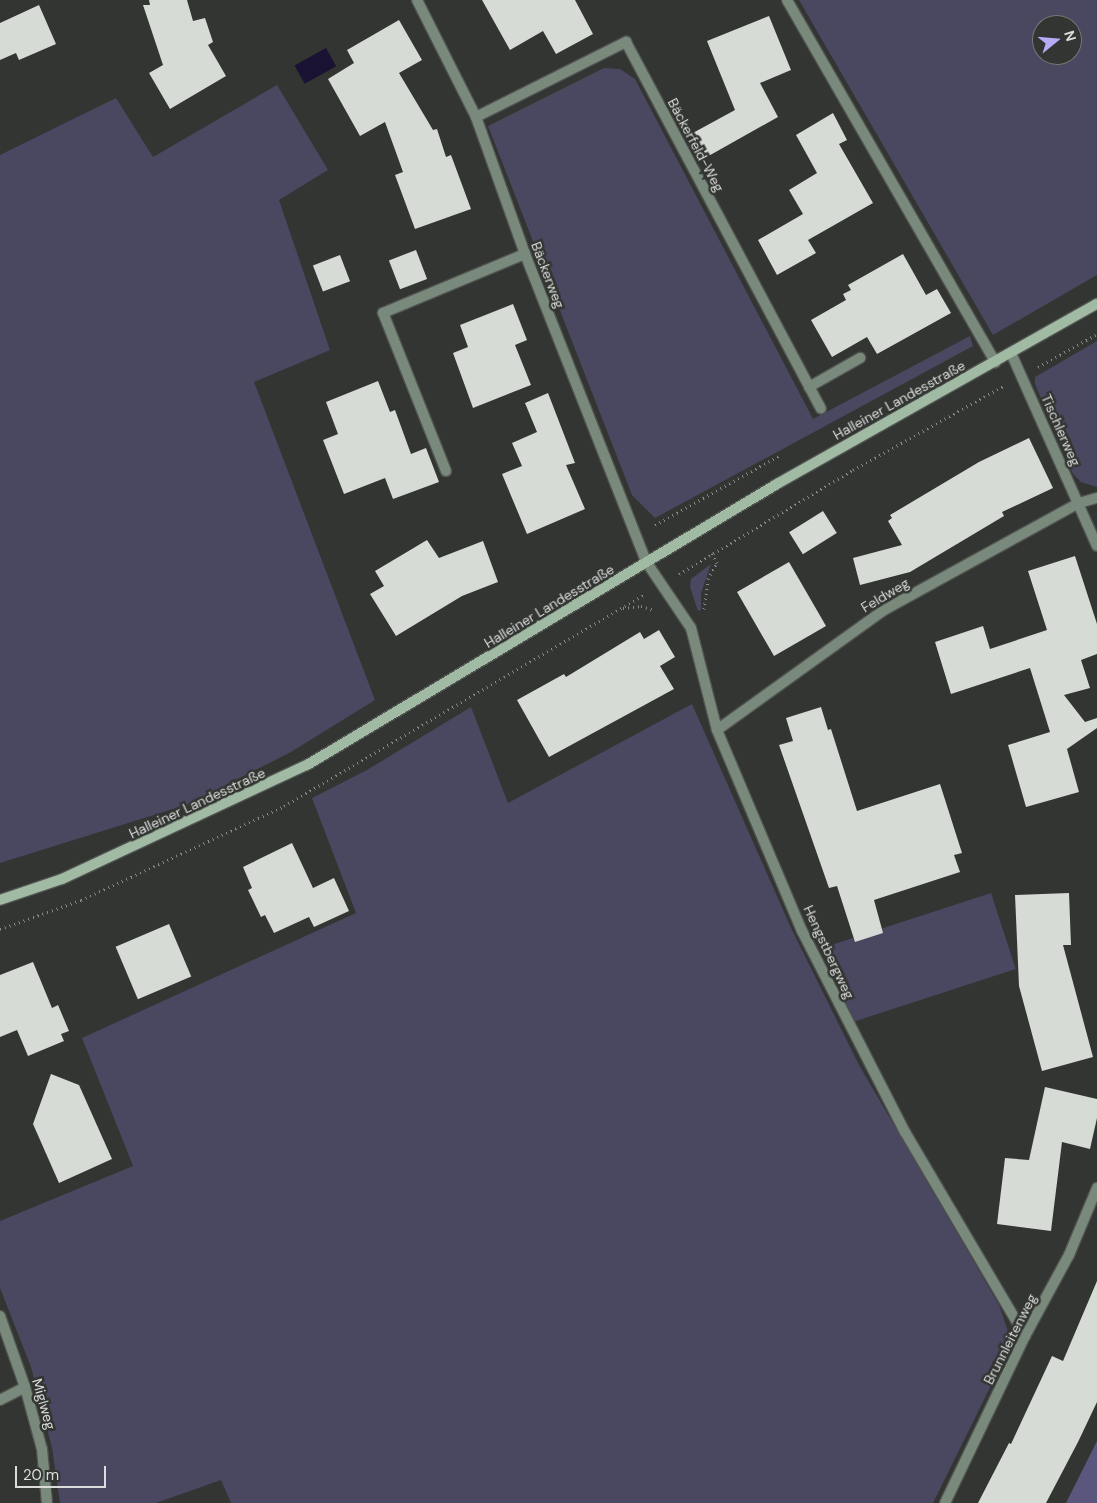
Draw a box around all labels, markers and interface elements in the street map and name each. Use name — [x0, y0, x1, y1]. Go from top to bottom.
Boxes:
north arrow — [1032, 15, 1082, 65]
text: N — [1060, 28, 1080, 43]
street label: Bäckerfeld-Weg — [664, 95, 728, 195]
street label: Bäckerweg — [528, 239, 568, 311]
street label: Halleiner Landesstraße — [830, 357, 968, 443]
street label: Tischlerweg — [1038, 392, 1084, 468]
street label: Halleiner Landesstraße — [481, 561, 617, 651]
street label: Feldweg — [858, 574, 912, 616]
street label: Halleiner Landesstraße — [126, 764, 268, 842]
street label: Hengstbergweg — [800, 903, 858, 1001]
street label: Brunnleitenweg — [980, 1291, 1040, 1387]
street label: Miglweg — [29, 1377, 59, 1431]
scale bar — [18, 1456, 109, 1488]
text: 20 m — [23, 1465, 59, 1485]

